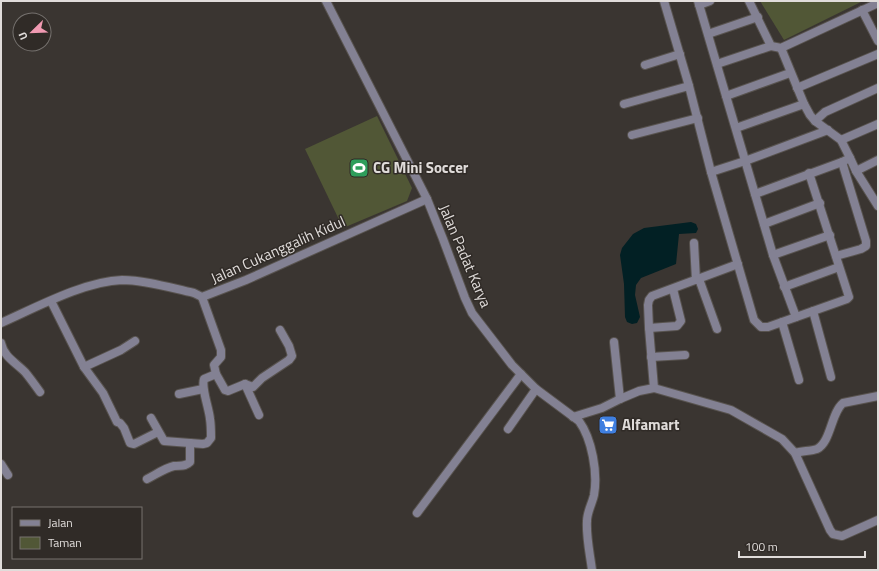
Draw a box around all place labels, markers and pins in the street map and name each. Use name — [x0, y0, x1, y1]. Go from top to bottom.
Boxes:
place label: CG Mini Soccer — [373, 156, 469, 179]
sports icon: CG Mini Soccer — [348, 157, 370, 179]
place label: Alfamart — [622, 413, 680, 436]
supermarket icon: Alfamart — [597, 414, 619, 436]

